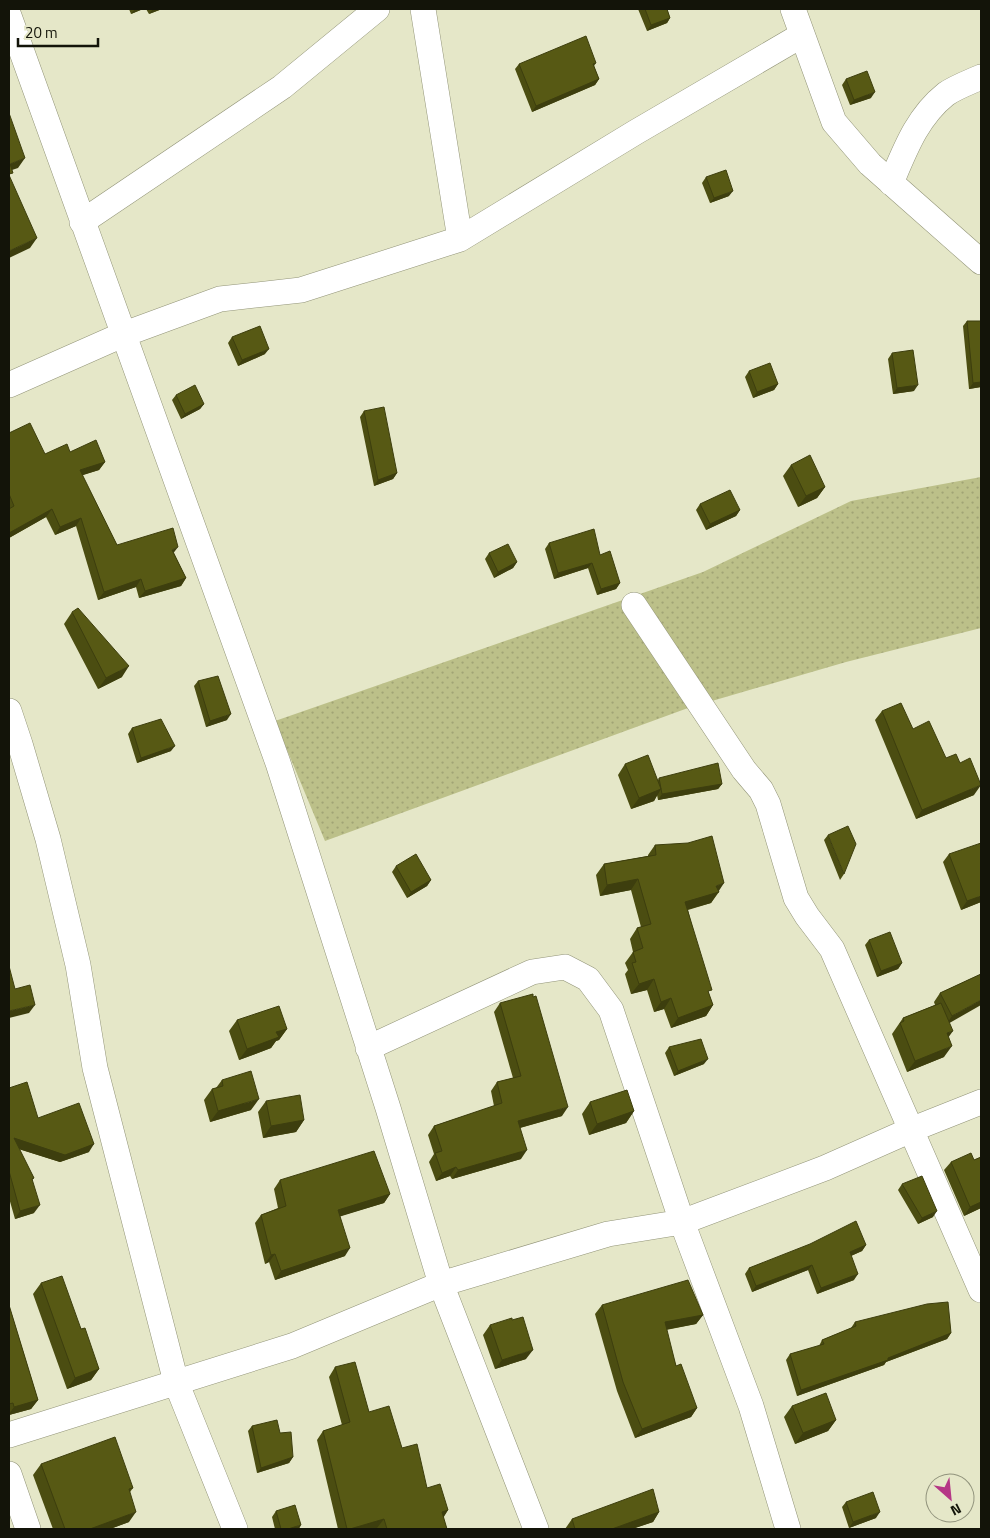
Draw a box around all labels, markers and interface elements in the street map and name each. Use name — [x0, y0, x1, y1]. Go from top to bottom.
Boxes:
scale bar — [18, 15, 98, 47]
text: 20 m — [25, 21, 58, 44]
north arrow — [925, 1473, 975, 1523]
text: N — [947, 1498, 965, 1522]

